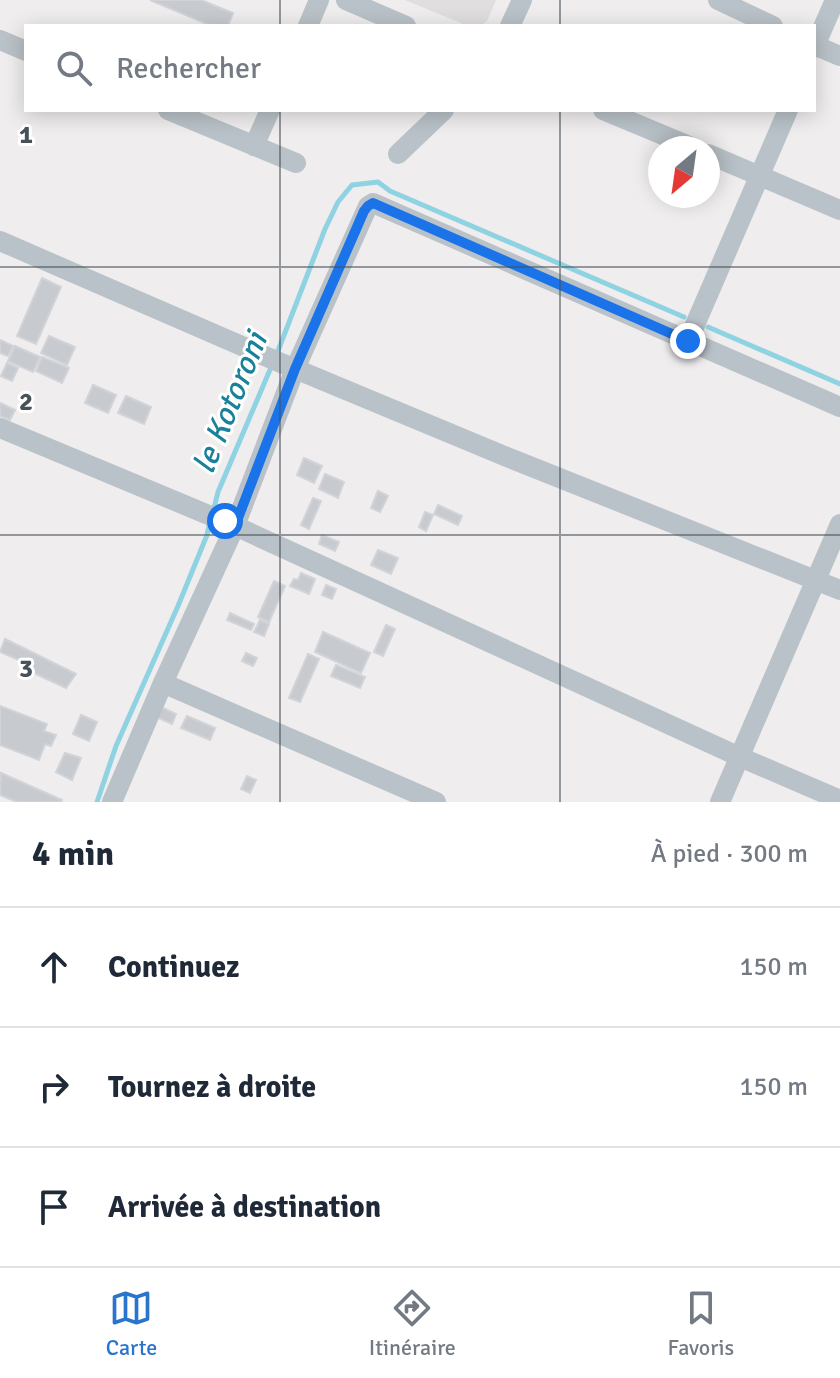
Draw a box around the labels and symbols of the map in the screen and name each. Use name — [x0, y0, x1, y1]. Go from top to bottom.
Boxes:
text: 1 — [19, 119, 33, 151]
north arrow — [648, 136, 720, 208]
route end — [670, 323, 706, 359]
water label: le Kotoroni — [184, 324, 277, 479]
text: 2 — [19, 386, 33, 418]
route start — [207, 503, 243, 539]
text: 3 — [19, 653, 33, 685]

